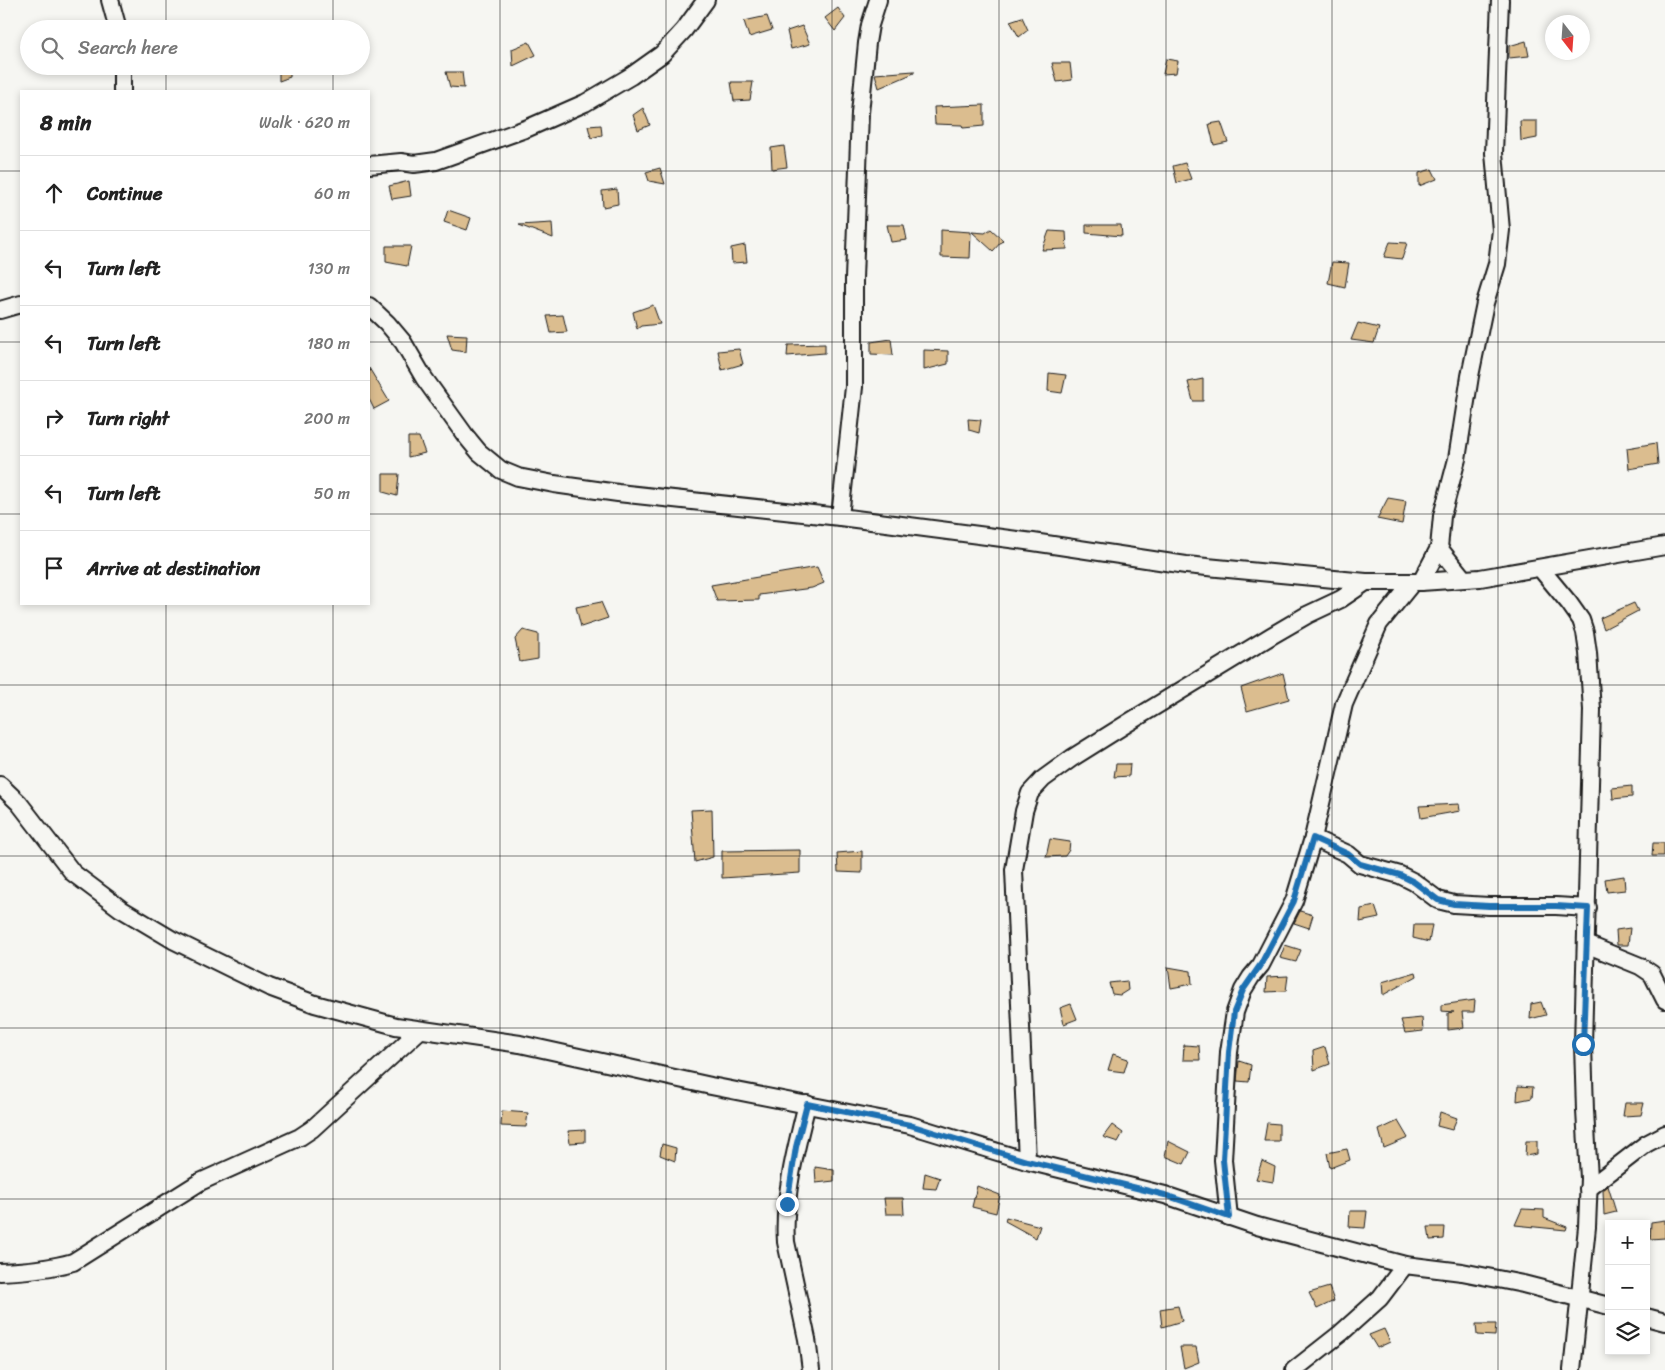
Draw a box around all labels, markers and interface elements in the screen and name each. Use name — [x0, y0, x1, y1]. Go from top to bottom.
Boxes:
north arrow — [1545, 15, 1590, 60]
search box — [20, 20, 370, 75]
text: Search here — [78, 31, 178, 64]
icon: search — [38, 34, 66, 62]
text: 8 min — [40, 104, 91, 142]
text: Walk · 620 m — [259, 108, 350, 137]
text: Continue — [87, 177, 163, 210]
icon: ahead — [40, 179, 68, 207]
text: 60 m — [314, 179, 350, 208]
text: Turn left — [87, 252, 160, 285]
icon: left — [40, 254, 68, 282]
text: 130 m — [308, 254, 350, 283]
text: Turn left — [87, 327, 160, 360]
icon: left — [40, 329, 68, 357]
text: 180 m — [307, 329, 350, 358]
text: Turn right — [87, 402, 169, 435]
icon: right — [40, 404, 68, 432]
text: 200 m — [304, 404, 350, 433]
text: Turn left — [87, 477, 160, 510]
icon: left — [40, 479, 68, 507]
text: 50 m — [314, 479, 350, 508]
text: Arrive at destination — [87, 552, 260, 585]
icon: arrive — [40, 554, 68, 582]
route start — [1572, 1033, 1595, 1056]
route end — [776, 1193, 799, 1216]
map controls — [1605, 1220, 1650, 1355]
button: + — [1605, 1220, 1650, 1265]
button: − — [1605, 1265, 1650, 1310]
button: layers — [1605, 1310, 1650, 1355]

